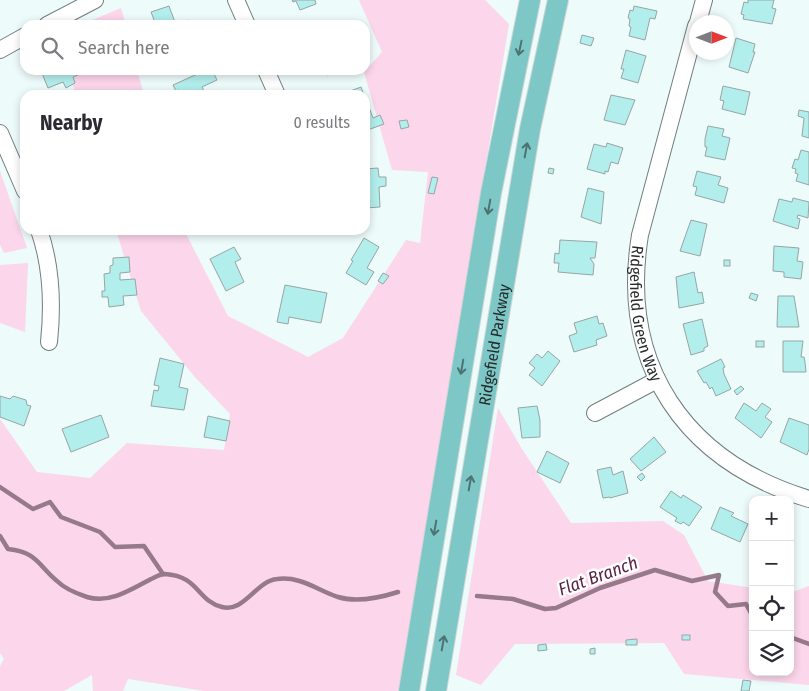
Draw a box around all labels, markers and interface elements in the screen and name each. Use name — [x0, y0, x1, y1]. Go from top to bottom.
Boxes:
north arrow — [689, 15, 734, 60]
search box — [20, 20, 370, 75]
icon: search — [38, 34, 66, 62]
text: Search here — [78, 36, 170, 59]
one-way arrow — [514, 39, 524, 55]
text: Nearby — [40, 110, 102, 136]
text: 0 results — [293, 113, 350, 132]
one-way arrow — [522, 142, 532, 158]
one-way arrow — [483, 199, 493, 215]
street label: Ridgefield Green Way — [627, 245, 667, 385]
street label: Ridgefield Parkway — [474, 282, 514, 407]
one-way arrow — [457, 359, 467, 375]
one-way arrow — [466, 475, 476, 491]
map controls — [749, 496, 794, 676]
button: + — [749, 496, 794, 541]
one-way arrow — [430, 519, 440, 535]
button: − — [749, 541, 794, 586]
water label: Flat Branch — [555, 551, 641, 601]
button: locate — [749, 586, 794, 631]
button: layers — [749, 631, 794, 676]
one-way arrow — [439, 635, 449, 651]

